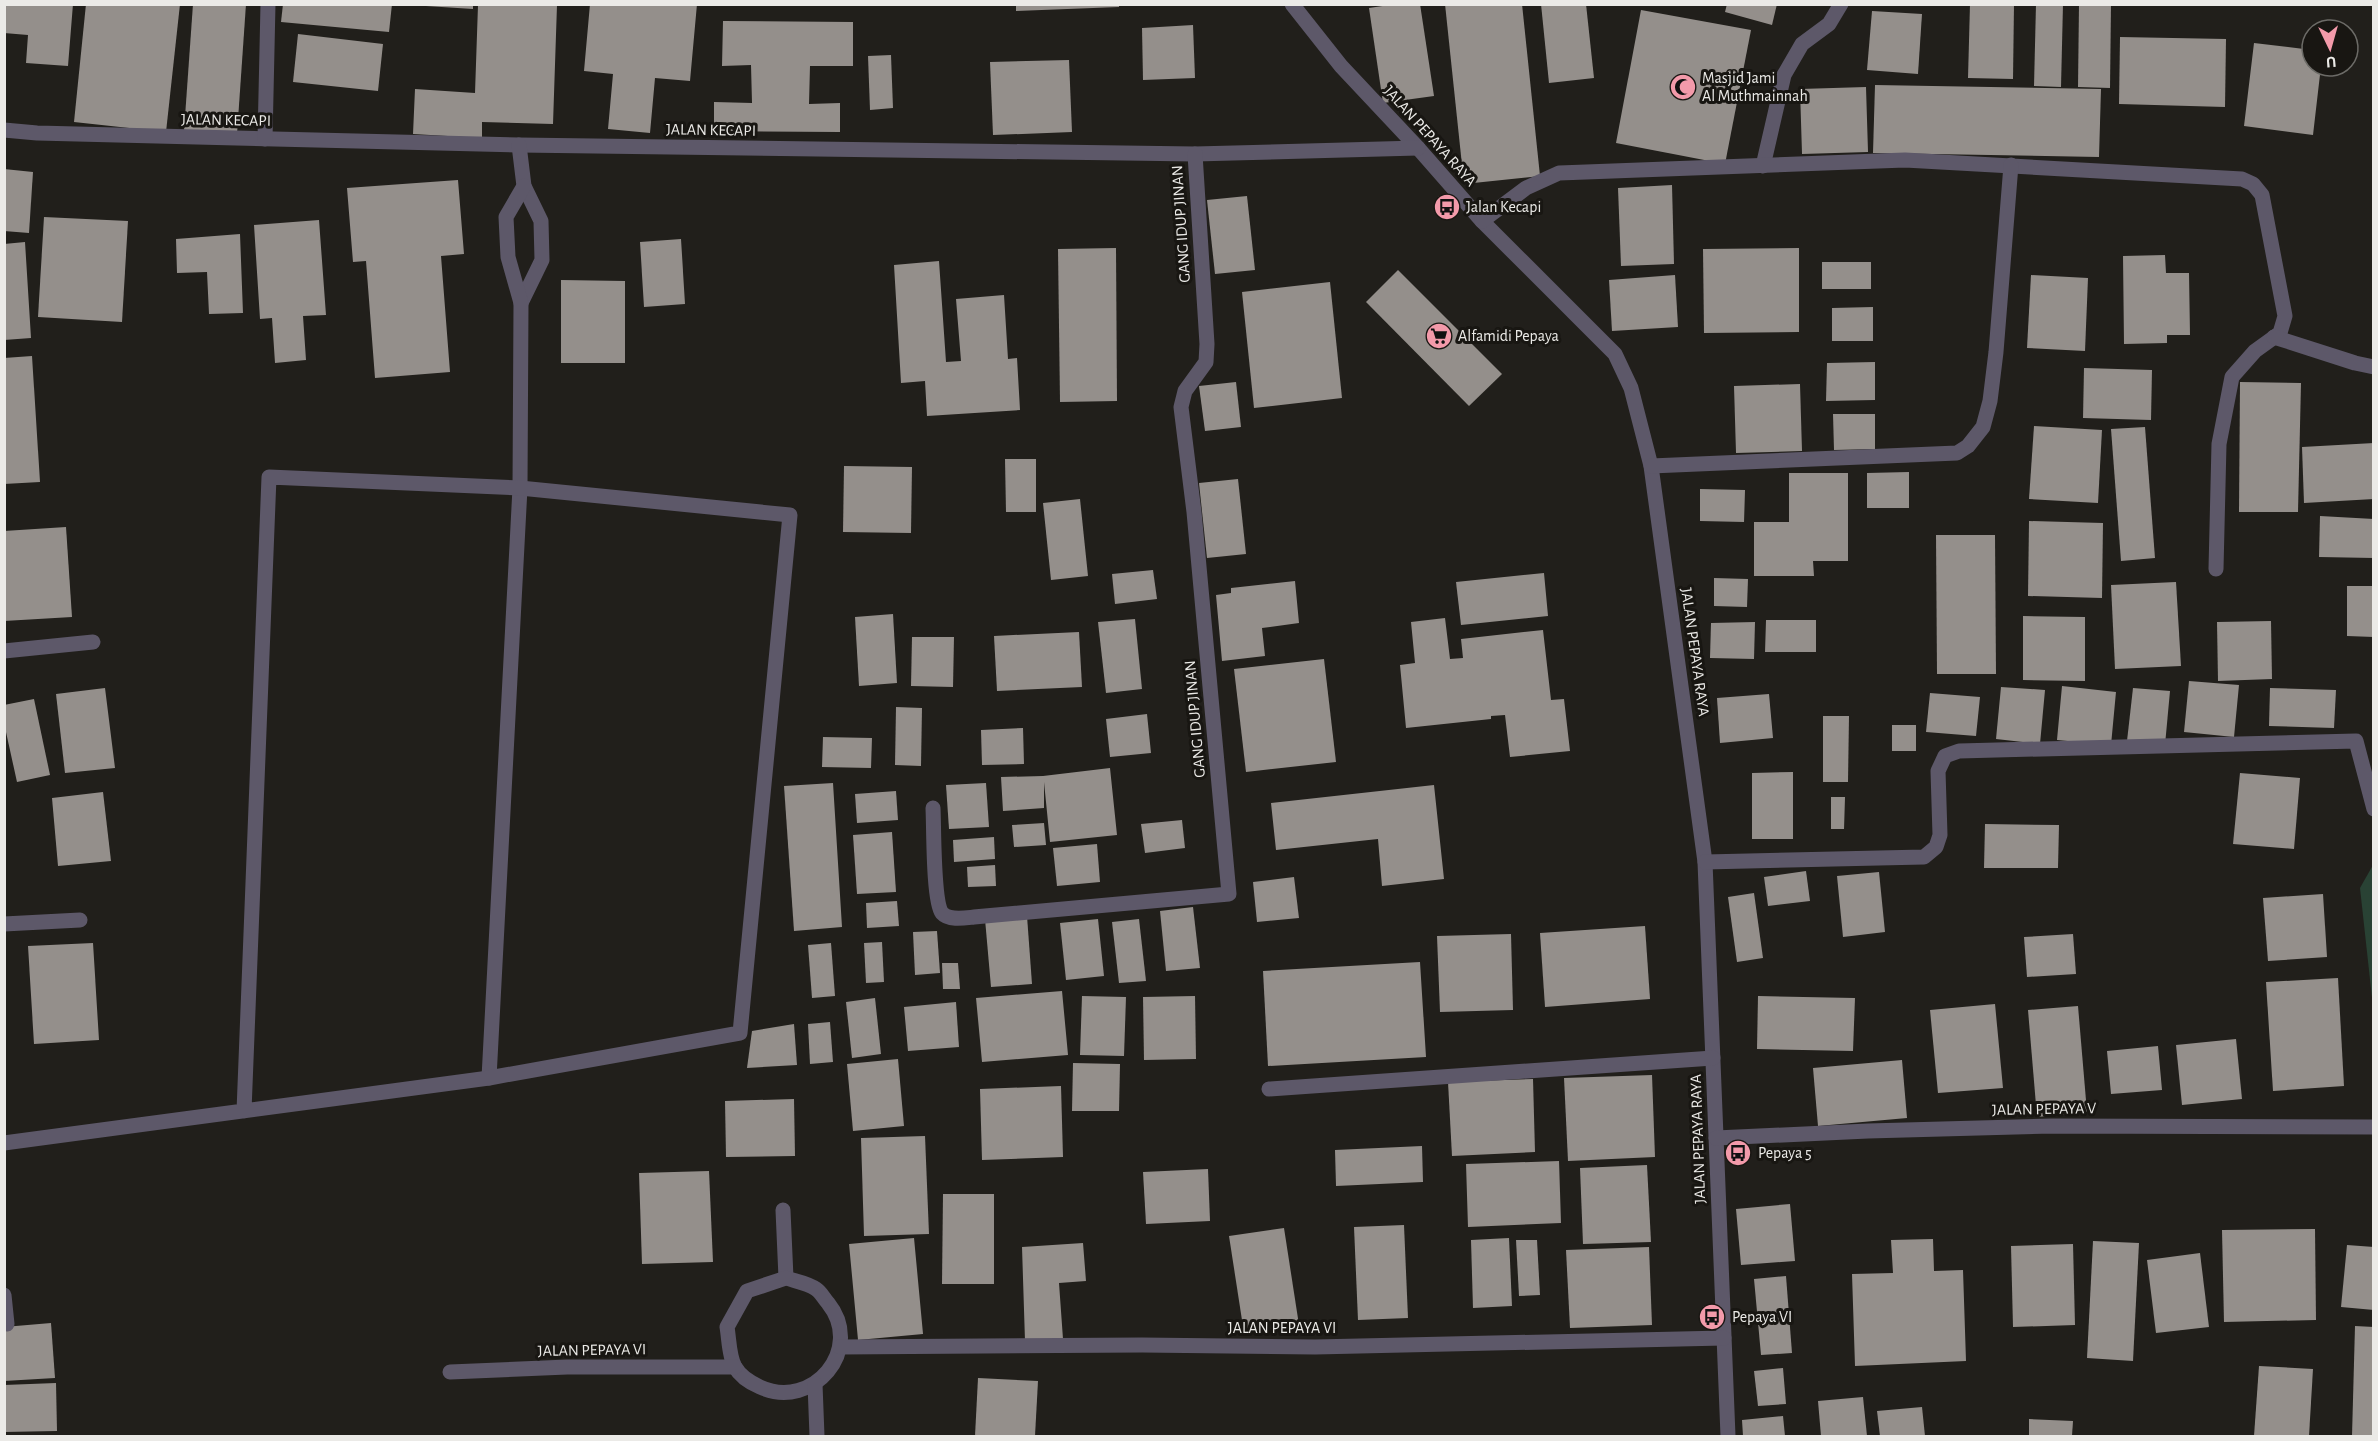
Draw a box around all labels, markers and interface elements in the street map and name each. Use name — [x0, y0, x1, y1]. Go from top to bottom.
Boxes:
north arrow — [2300, 18, 2360, 78]
text: U — [2325, 54, 2337, 70]
place label: Masjid Jami Al Muthmainnah — [1702, 70, 1808, 104]
mosque icon: Masjid Jami Al Muthmainnah — [1668, 72, 1698, 102]
street label: JALAN PEPAYA RAYA — [1381, 82, 1479, 190]
street label: JALAN KECAPI — [181, 111, 271, 129]
street label: JALAN KECAPI — [666, 121, 756, 139]
street label: GANG IDUP JINAN — [1169, 165, 1193, 283]
bus stop icon: Jalan Kecapi — [1432, 192, 1462, 222]
place label: Jalan Kecapi — [1466, 199, 1541, 215]
supermarket icon: Alfamidi Pepaya — [1424, 321, 1454, 351]
place label: Alfamidi Pepaya — [1458, 328, 1559, 345]
street label: JALAN PEPAYA RAYA — [1678, 587, 1712, 717]
street label: GANG IDUP JINAN — [1182, 660, 1208, 778]
street label: JALAN PEPAYA RAYA — [1688, 1074, 1708, 1204]
street label: JALAN PEPAYA V — [1992, 1100, 2096, 1118]
bus stop icon: Pepaya 5 — [1723, 1138, 1753, 1168]
place label: Pepaya 5 — [1758, 1145, 1812, 1162]
bus stop icon: Pepaya VI — [1697, 1302, 1727, 1332]
place label: Pepaya VI — [1732, 1309, 1792, 1326]
street label: JALAN PEPAYA VI — [1228, 1320, 1336, 1336]
street label: JALAN PEPAYA VI — [538, 1341, 646, 1359]

